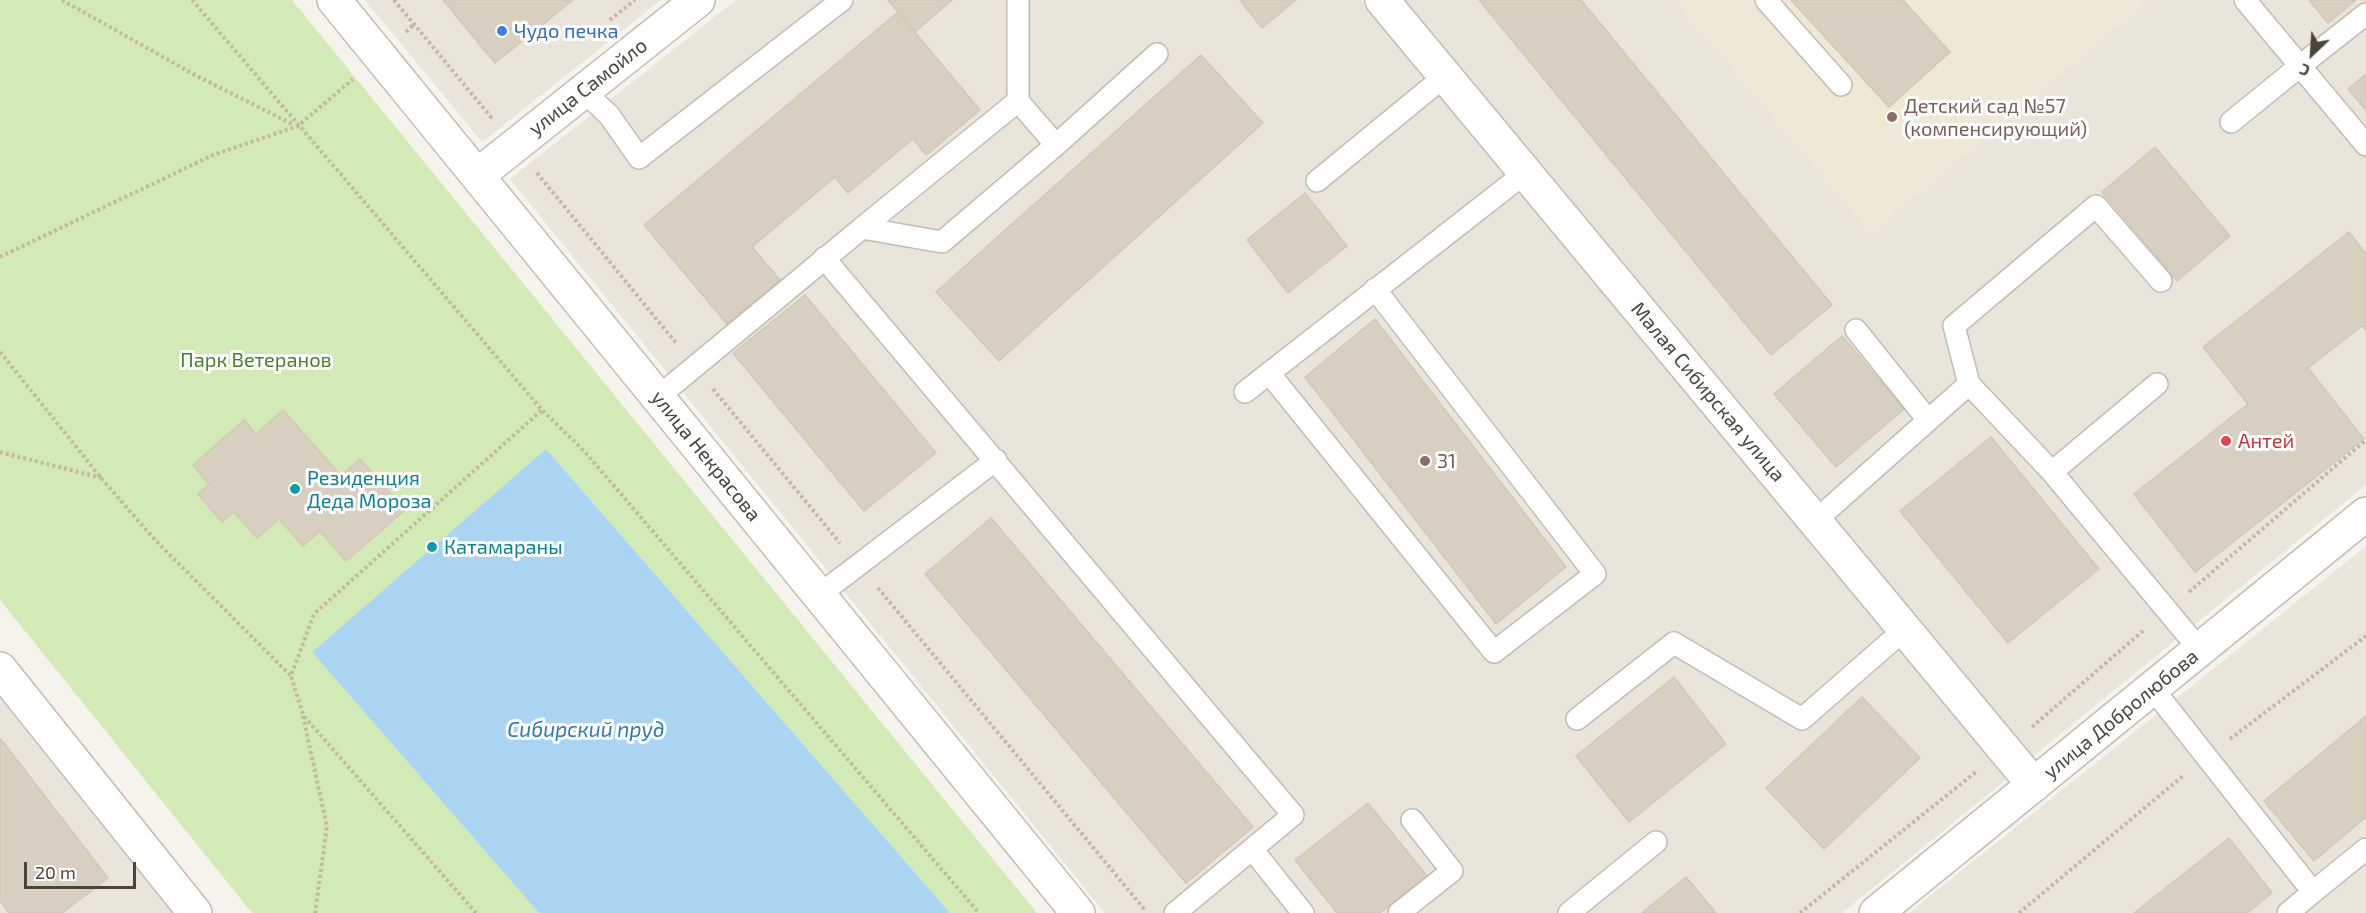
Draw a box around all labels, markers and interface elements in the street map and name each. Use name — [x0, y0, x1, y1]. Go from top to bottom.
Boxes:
place label: Чудо печка — [514, 19, 619, 43]
marker: Чудо печка — [495, 24, 509, 38]
north arrow — [2282, 24, 2342, 84]
street label: улица Самойло — [524, 33, 652, 141]
text: С — [2296, 60, 2312, 81]
place label: Детский сад №57 (компенсирующий) — [1904, 94, 2087, 141]
marker: Детский сад №57 (компенсирующий) — [1885, 110, 1899, 124]
street label: Малая Сибирская улица — [1626, 297, 1790, 487]
park label: Парк Ветеранов — [180, 348, 332, 372]
street label: улица Некрасова — [646, 386, 766, 526]
place label: Антей — [2238, 429, 2294, 453]
marker: Антей — [2219, 434, 2233, 448]
place label: 31 — [1437, 449, 1456, 473]
marker: 31 — [1418, 454, 1432, 468]
place label: Резиденция Деда Мороза — [307, 466, 432, 513]
marker: Резиденция Деда Мороза — [288, 482, 302, 496]
place label: Катамараны — [444, 535, 563, 559]
marker: Катамараны — [425, 540, 439, 554]
street label: улица Добролюбова — [2039, 644, 2203, 784]
water label: Сибирский пруд — [507, 717, 665, 743]
scale bar — [27, 850, 140, 888]
text: 20 m — [35, 861, 76, 883]

